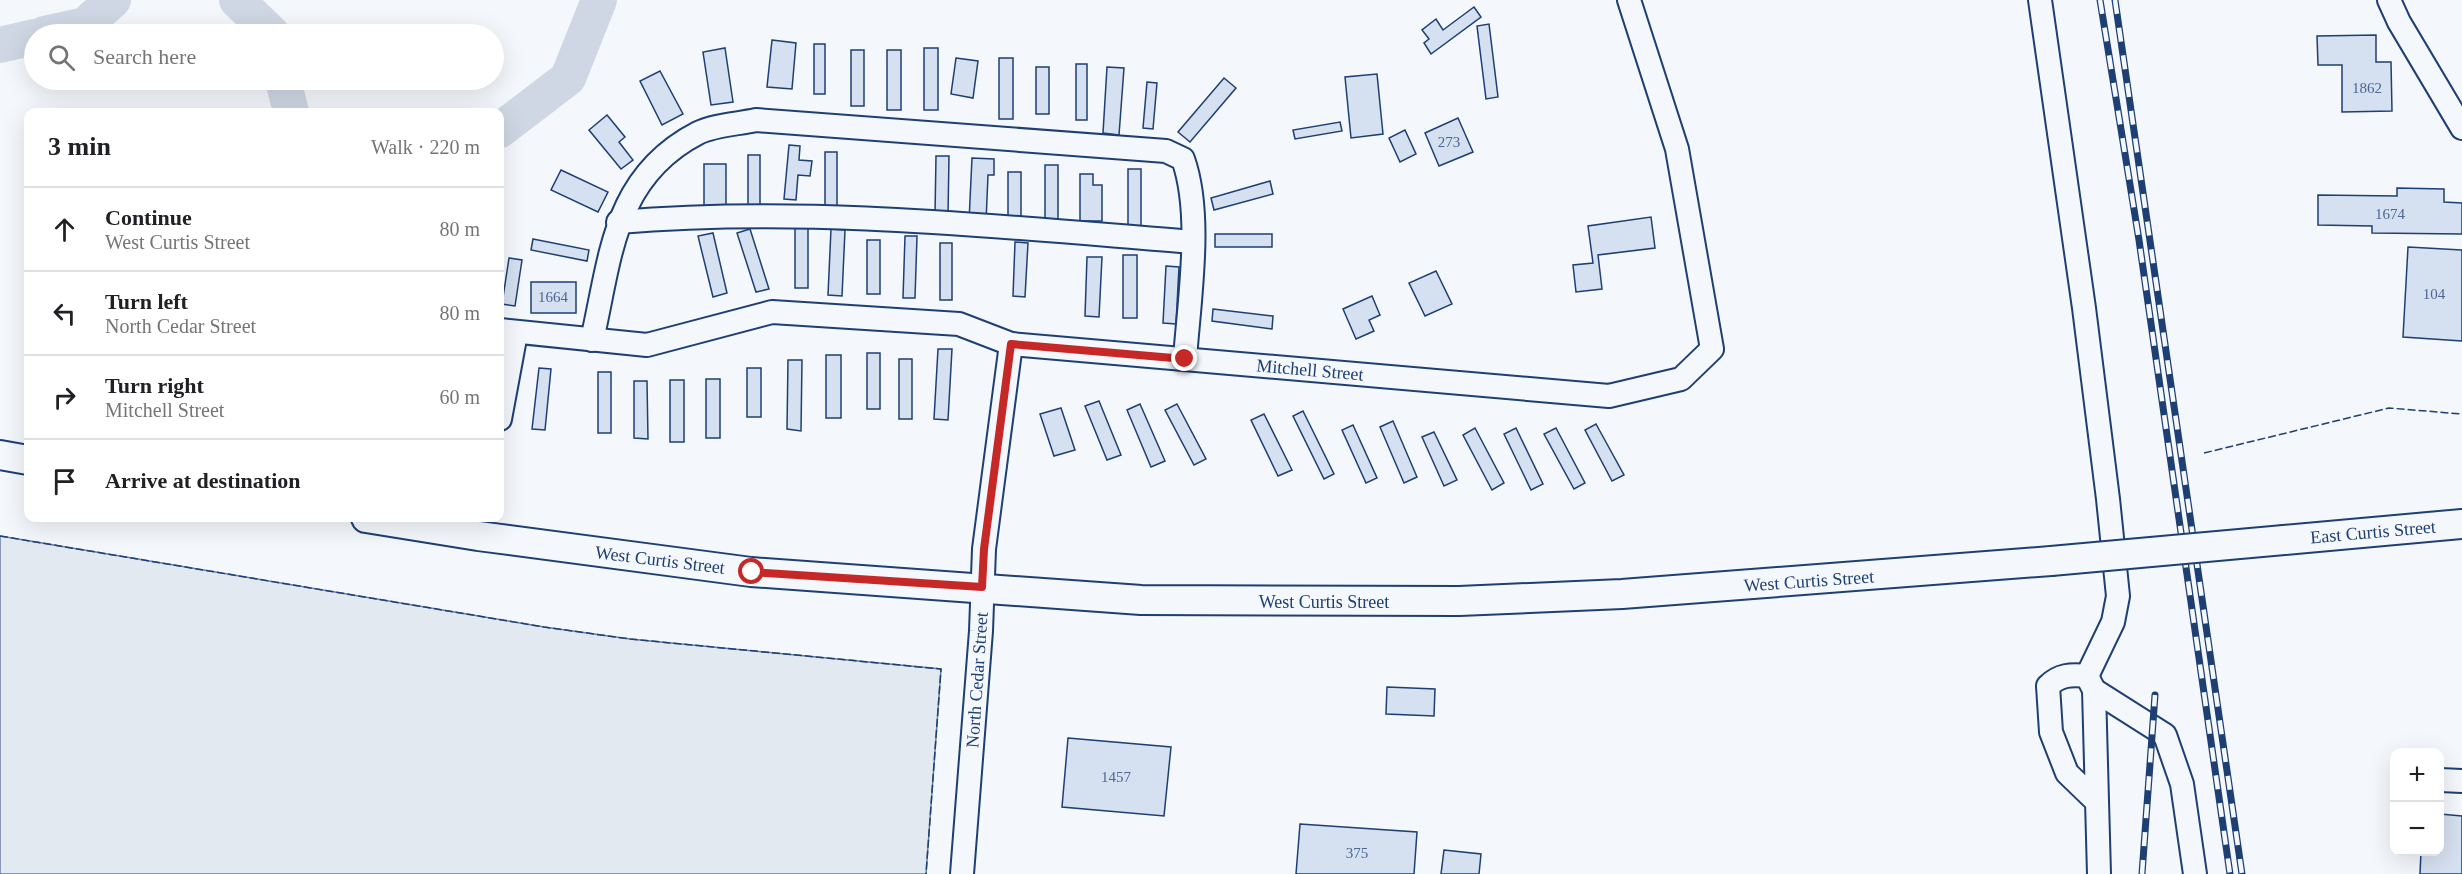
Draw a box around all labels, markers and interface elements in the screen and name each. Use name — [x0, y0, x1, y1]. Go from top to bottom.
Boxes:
search box — [24, 24, 504, 90]
icon: search — [45, 41, 78, 74]
text: Search here — [93, 44, 196, 69]
house number: 1862 — [2352, 80, 2382, 96]
text: 3 min — [48, 132, 111, 161]
house number: 273 — [1438, 134, 1460, 150]
text: Walk · 220 m — [371, 136, 480, 158]
text: Continue — [105, 205, 192, 230]
house number: 1674 — [2375, 206, 2406, 222]
icon: ahead — [48, 213, 81, 246]
text: 80 m — [439, 218, 480, 240]
text: West Curtis Street — [105, 231, 250, 253]
house number: 104 — [2423, 286, 2446, 302]
text: Turn left — [105, 289, 188, 314]
house number: 1664 — [538, 289, 569, 305]
icon: left — [48, 297, 81, 330]
text: 80 m — [439, 302, 480, 324]
text: North Cedar Street — [105, 315, 256, 337]
route end — [1171, 345, 1197, 371]
street label: Mitchell Street — [1256, 355, 1364, 385]
text: Turn right — [105, 373, 204, 398]
icon: right — [48, 381, 81, 414]
text: 60 m — [439, 386, 480, 408]
text: Mitchell Street — [105, 399, 224, 421]
icon: arrive — [48, 465, 81, 498]
text: Arrive at destination — [105, 468, 301, 493]
street label: East Curtis Street — [2309, 517, 2437, 547]
street label: West Curtis Street — [594, 542, 726, 578]
route start — [738, 558, 764, 584]
street label: West Curtis Street — [1743, 566, 1875, 596]
street label: West Curtis Street — [1259, 592, 1389, 612]
street label: North Cedar Street — [962, 611, 992, 749]
map controls — [2390, 748, 2444, 856]
button: + — [2390, 748, 2444, 802]
house number: 1457 — [1101, 769, 1132, 785]
button: − — [2390, 802, 2444, 856]
house number: 375 — [1346, 845, 1368, 861]

